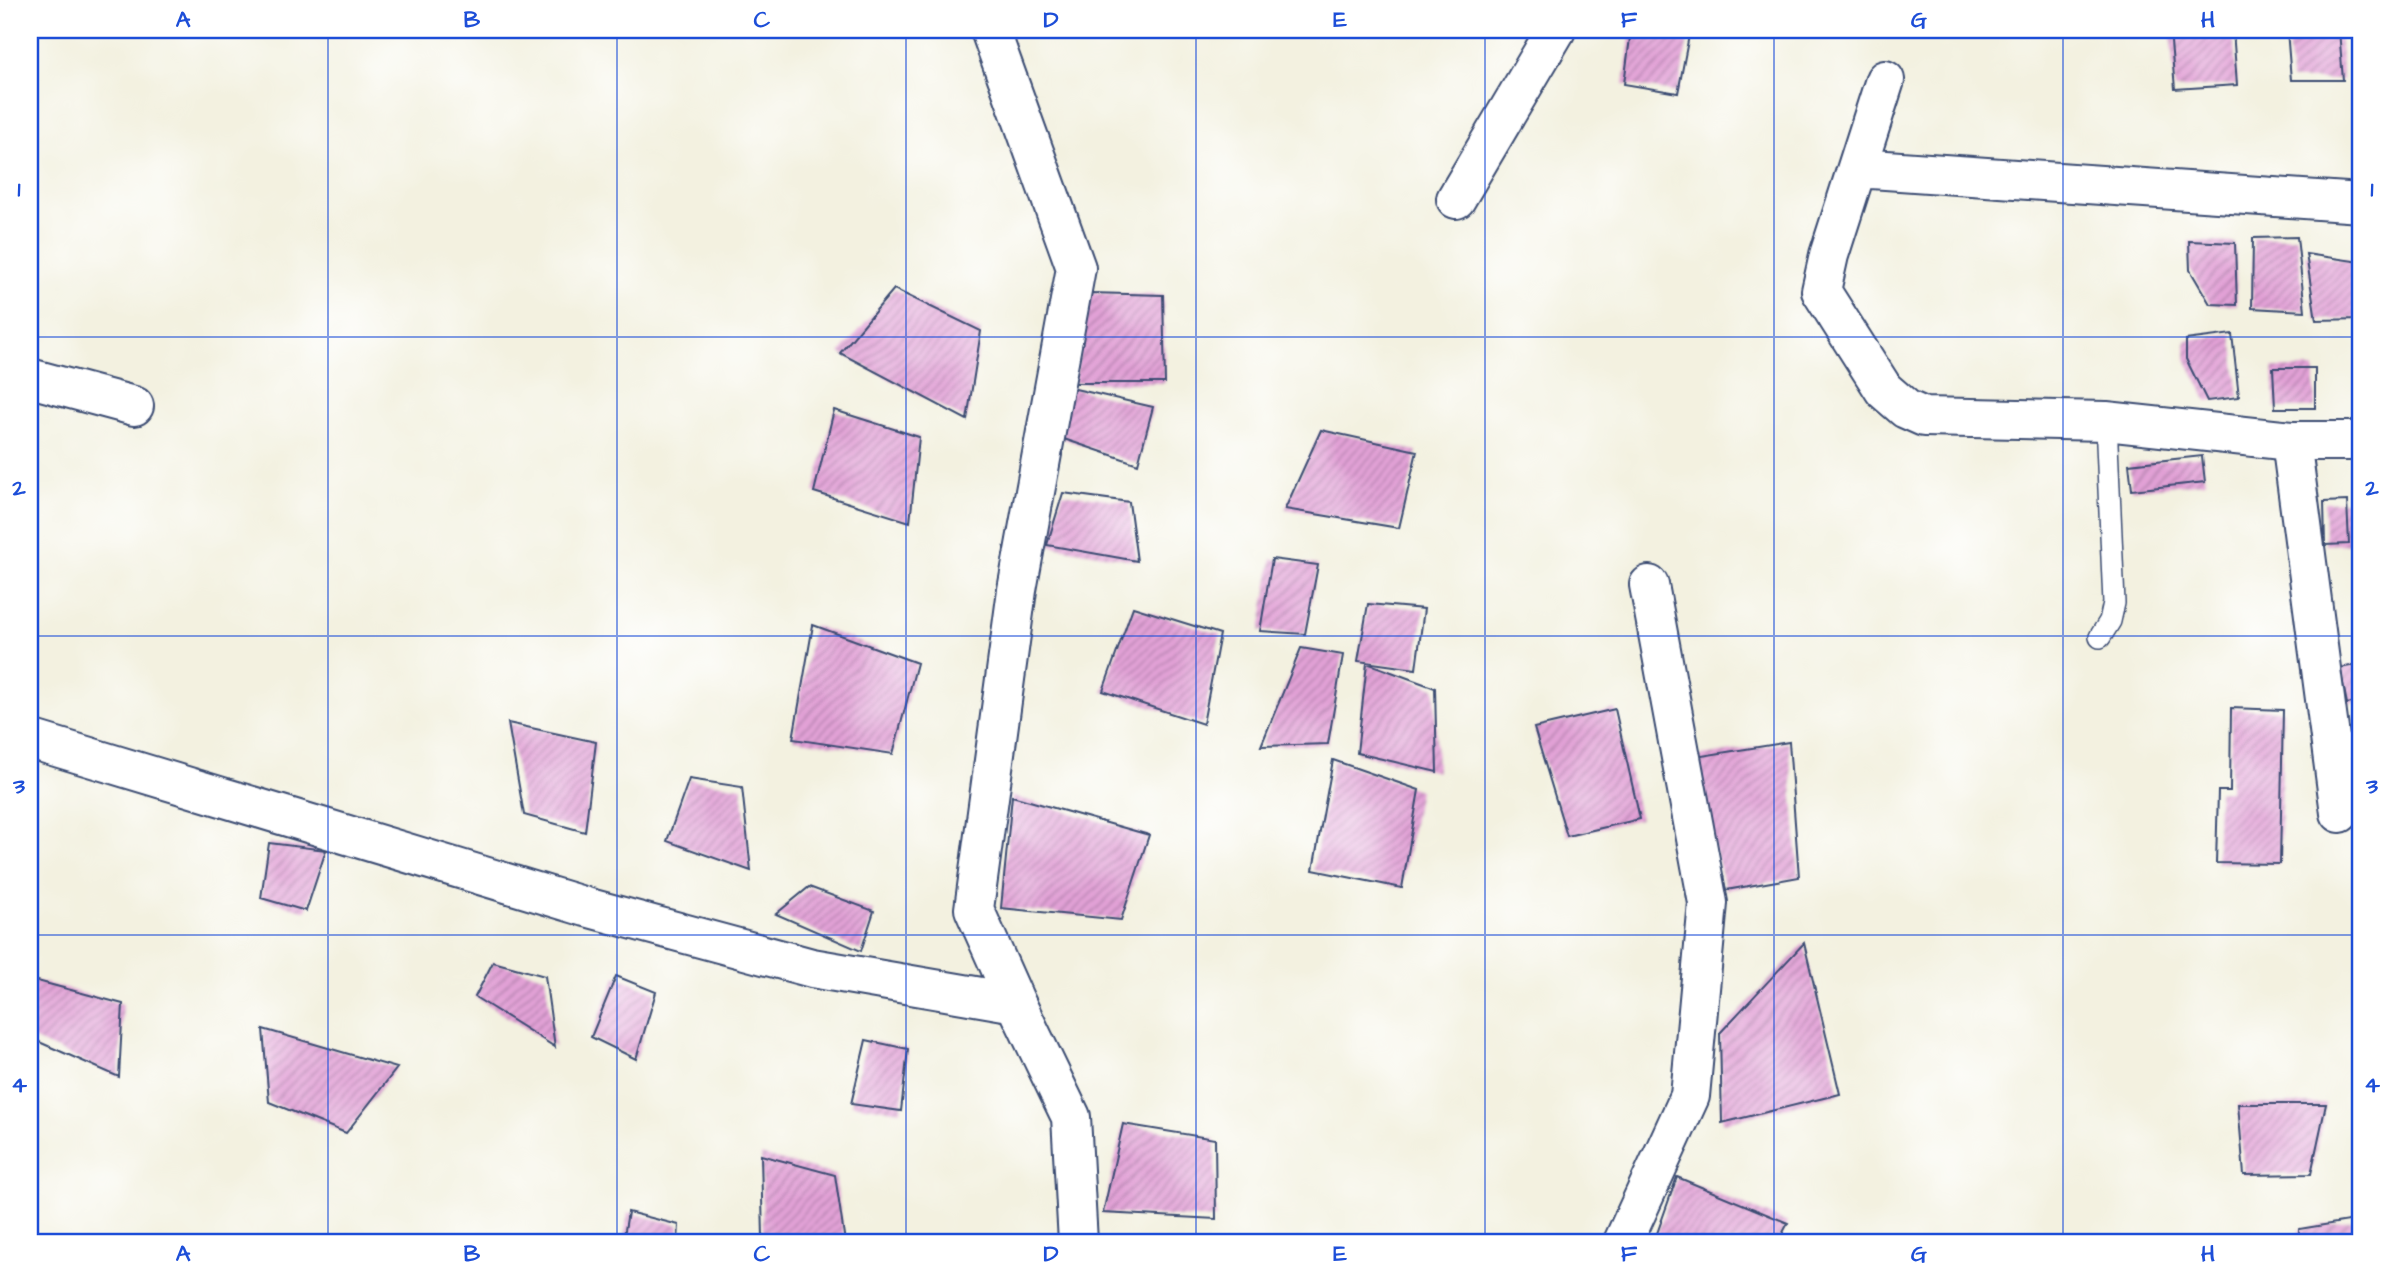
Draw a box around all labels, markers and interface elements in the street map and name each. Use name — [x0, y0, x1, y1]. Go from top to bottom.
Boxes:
text: A — [176, 4, 191, 36]
text: B — [464, 4, 481, 36]
text: C — [754, 4, 771, 36]
text: D — [1044, 4, 1059, 36]
text: E — [1333, 4, 1347, 36]
text: F — [1621, 4, 1638, 36]
text: G — [1911, 4, 1927, 36]
text: H — [2201, 4, 2215, 36]
text: 1 — [18, 173, 21, 205]
text: 1 — [2371, 173, 2374, 205]
text: 2 — [11, 472, 26, 504]
text: 2 — [2364, 472, 2379, 504]
text: 3 — [12, 770, 25, 802]
text: 3 — [2365, 770, 2378, 802]
text: 4 — [11, 1069, 27, 1101]
text: 4 — [2364, 1069, 2380, 1101]
text: A — [176, 1238, 191, 1270]
text: B — [464, 1238, 481, 1270]
text: C — [754, 1238, 771, 1270]
text: D — [1044, 1238, 1059, 1270]
text: E — [1333, 1238, 1347, 1270]
text: F — [1621, 1238, 1638, 1270]
text: G — [1911, 1238, 1927, 1270]
text: H — [2201, 1238, 2215, 1270]

